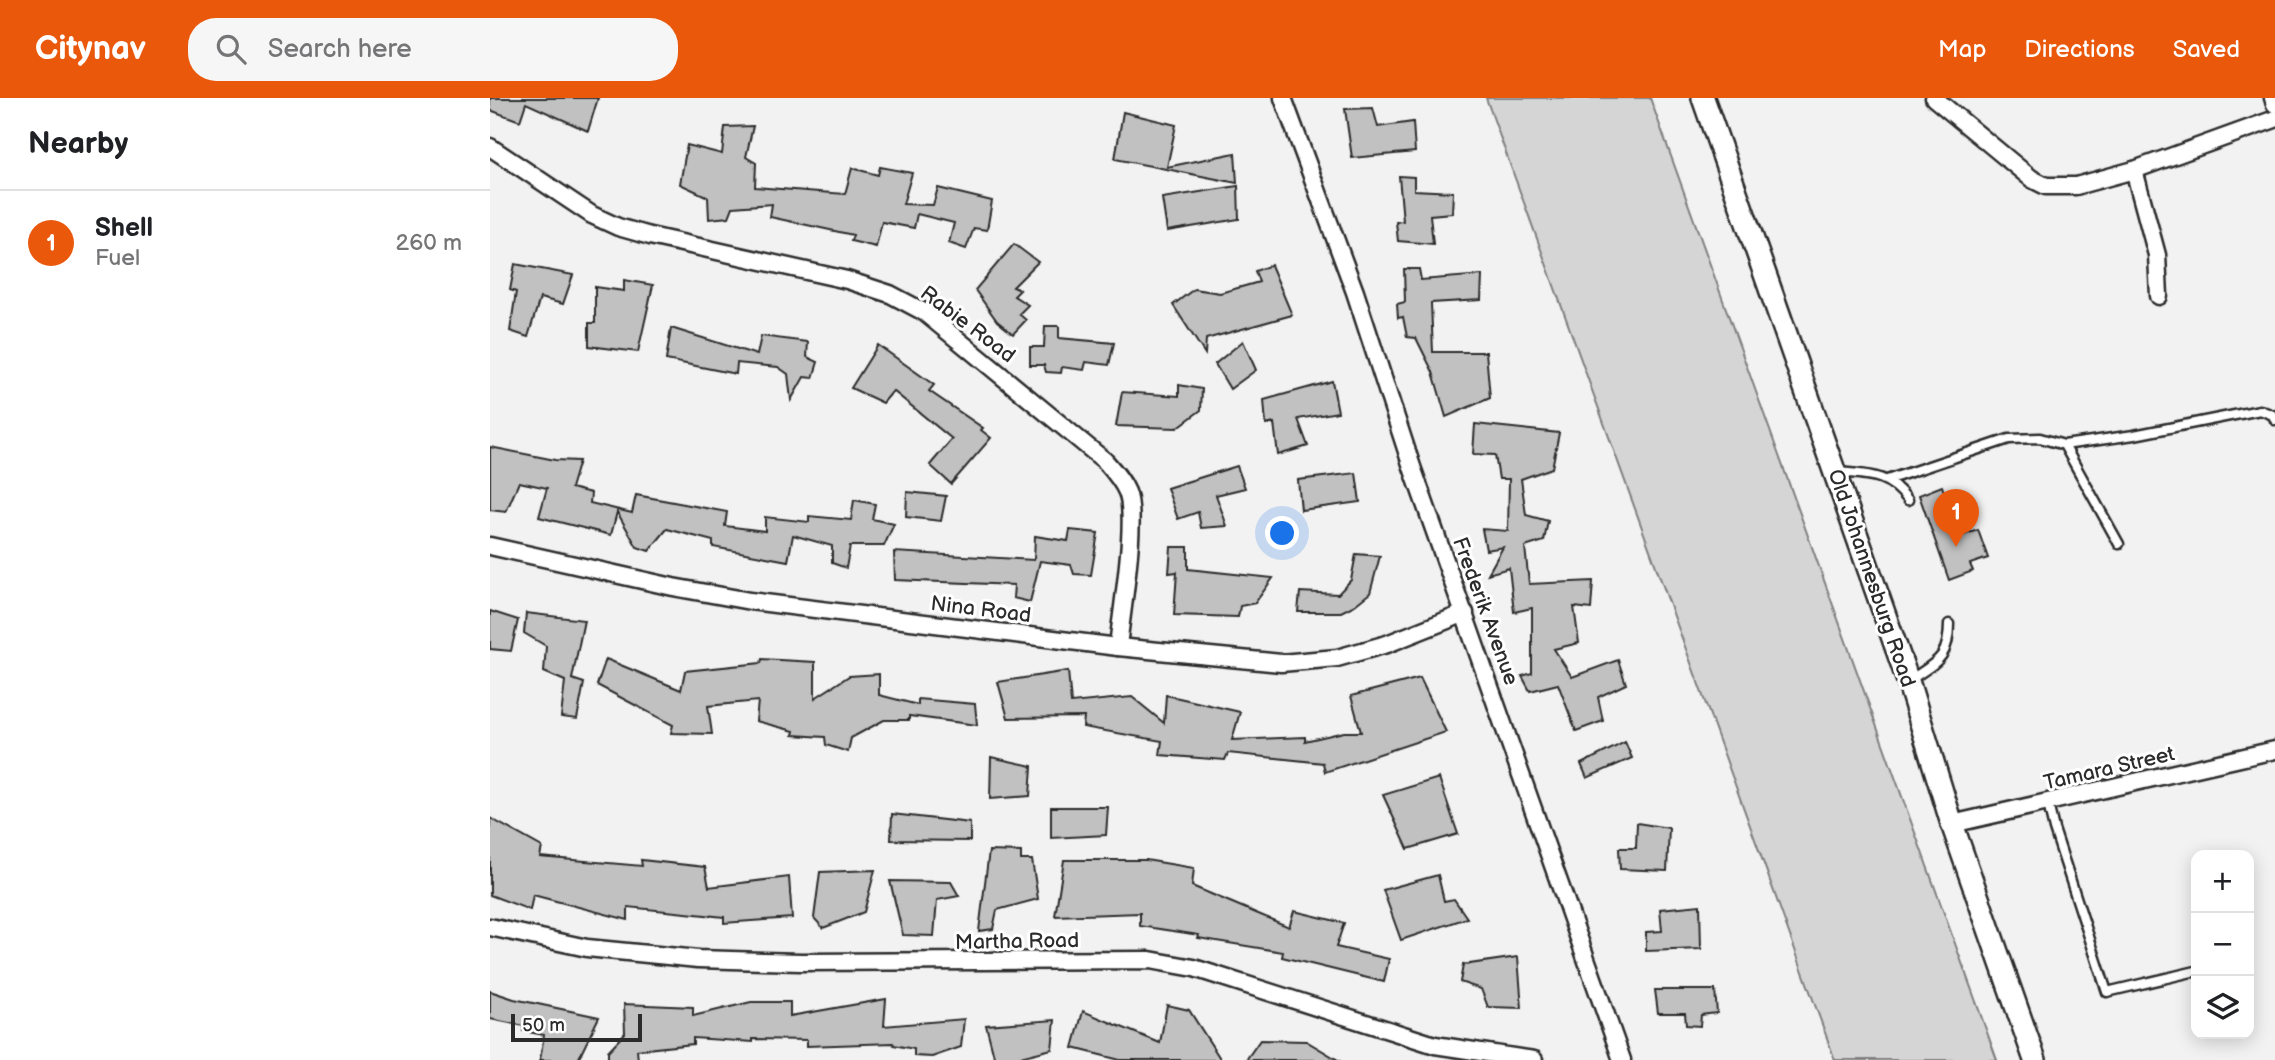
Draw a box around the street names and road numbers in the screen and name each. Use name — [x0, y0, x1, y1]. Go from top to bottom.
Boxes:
street label: Rabie Road — [915, 281, 1020, 368]
street label: Old Johannesburg Road — [1822, 466, 1921, 690]
street label: Frederik Avenue — [1447, 534, 1524, 689]
street label: Nina Road — [929, 591, 1033, 628]
street label: Tamara Street — [2041, 741, 2178, 796]
street label: Martha Road — [955, 928, 1079, 955]

